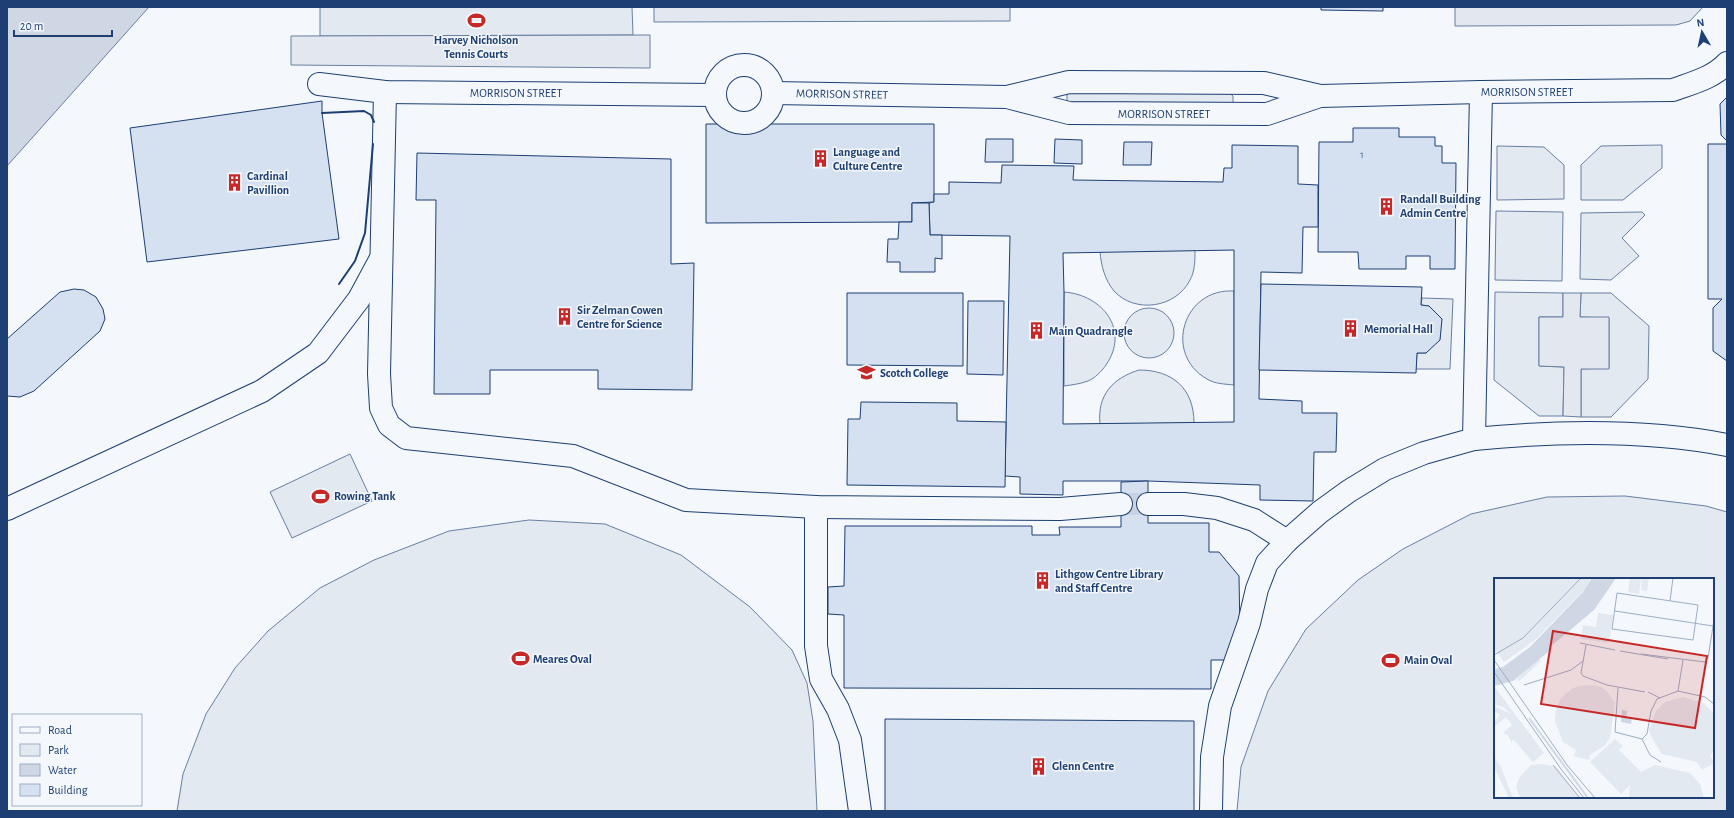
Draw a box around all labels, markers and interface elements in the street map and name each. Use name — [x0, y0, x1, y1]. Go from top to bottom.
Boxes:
sports icon: Harvey Nicholson Tennis Courts — [466, 11, 486, 31]
scale bar — [14, 12, 112, 38]
north arrow — [1682, 12, 1722, 52]
text: N — [1696, 17, 1705, 29]
text: 20 m — [20, 20, 43, 32]
place label: Harvey Nicholson Tennis Courts — [434, 34, 518, 60]
street label: MORRISON STREET — [1481, 86, 1573, 98]
street label: MORRISON STREET — [470, 87, 562, 99]
street label: MORRISON STREET — [796, 87, 888, 101]
street label: MORRISON STREET — [1118, 108, 1210, 120]
place label: Language and Culture Centre — [833, 146, 903, 172]
building icon: Language and Culture Centre — [810, 149, 830, 169]
house number: 1 — [1360, 150, 1364, 160]
place label: Cardinal Pavillion — [247, 170, 289, 196]
building icon: Cardinal Pavillion — [224, 173, 244, 193]
place label: Randall Building Admin Centre — [1400, 193, 1481, 219]
building icon: Randall Building Admin Centre — [1377, 196, 1397, 216]
place label: Sir Zelman Cowen Centre for Science — [577, 304, 663, 330]
building icon: Sir Zelman Cowen Centre for Science — [554, 307, 574, 327]
building icon: Memorial Hall — [1341, 319, 1361, 339]
building icon: Main Quadrangle — [1026, 321, 1046, 341]
place label: Memorial Hall — [1364, 323, 1433, 335]
place label: Main Quadrangle — [1049, 325, 1133, 338]
school or university icon: Scotch College — [857, 363, 877, 383]
place label: Scotch College — [880, 367, 949, 379]
sports icon: Rowing Tank — [311, 486, 331, 506]
place label: Rowing Tank — [334, 490, 395, 502]
place label: Lithgow Centre Library and Staff Centre — [1055, 568, 1164, 594]
building icon: Lithgow Centre Library and Staff Centre — [1032, 571, 1052, 591]
inset map — [1494, 578, 1714, 798]
sports icon: Meares Oval — [510, 649, 530, 669]
sports icon: Main Oval — [1381, 650, 1401, 670]
place label: Meares Oval — [533, 653, 592, 665]
place label: Main Oval — [1404, 654, 1452, 666]
legend — [12, 714, 142, 806]
text: Road — [48, 724, 72, 736]
text: Park — [48, 744, 69, 756]
building icon: Glenn Centre — [1029, 756, 1049, 776]
place label: Glenn Centre — [1052, 760, 1115, 772]
text: Water — [48, 764, 77, 776]
text: Building — [48, 784, 88, 796]

